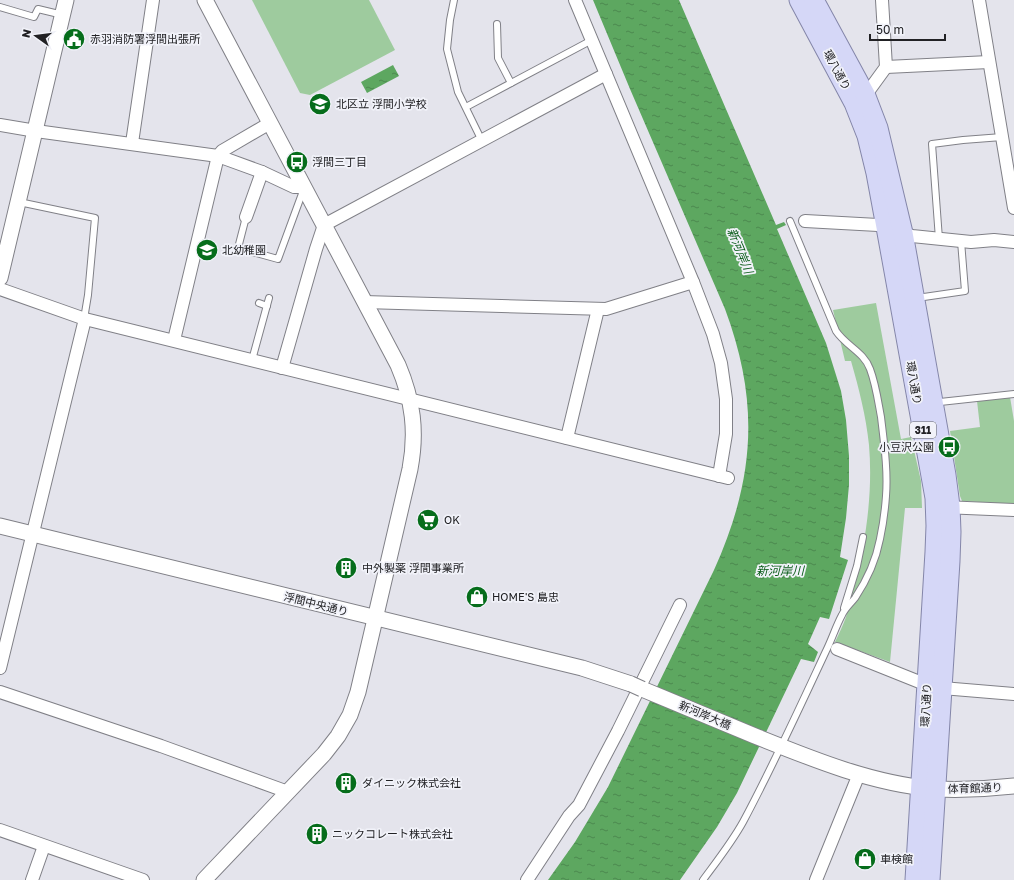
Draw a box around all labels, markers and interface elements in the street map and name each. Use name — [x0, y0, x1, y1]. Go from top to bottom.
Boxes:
north arrow — [16, 16, 56, 56]
scale bar — [870, 16, 945, 42]
text: 50 m — [876, 22, 904, 37]
public building icon: 赤羽消防署浮間出張所 — [61, 26, 87, 52]
text: N — [18, 28, 33, 39]
place label: 赤羽消防署浮間出張所 — [90, 32, 201, 45]
street label: 環八通り — [821, 47, 854, 92]
school or university icon: 北区立 浮間小学校 — [307, 91, 333, 117]
place label: 北区立 浮間小学校 — [336, 97, 427, 110]
bus stop icon: 浮間三丁目 — [284, 149, 310, 175]
place label: 浮間三丁目 — [312, 155, 367, 168]
water label: 新河岸川 — [725, 226, 757, 278]
school or university icon: 北幼稚園 — [194, 237, 220, 263]
place label: 北幼稚園 — [222, 243, 266, 256]
street label: 環八通り — [904, 360, 925, 406]
road number: 311 — [910, 422, 936, 438]
bus stop icon: 小豆沢公園 — [936, 434, 962, 460]
place label: 小豆沢公園 — [879, 440, 934, 453]
supermarket icon: OK — [415, 507, 441, 533]
place label: OK — [444, 513, 460, 526]
building icon: 中外製薬 浮間事業所 — [333, 555, 359, 581]
place label: 中外製薬 浮間事業所 — [362, 561, 465, 574]
water label: 新河岸川 — [756, 563, 806, 578]
shop icon: HOME'S 島忠 — [464, 584, 490, 610]
street label: 浮間中央通り — [283, 589, 350, 618]
place label: HOME'S 島忠 — [492, 590, 559, 603]
street label: 環八通り — [918, 683, 933, 727]
street label: 新河岸大橋 — [677, 698, 733, 731]
building icon: ダイニック株式会社 — [333, 770, 359, 796]
place label: ダイニック株式会社 — [362, 776, 461, 789]
street label: 体育館通り — [947, 780, 1003, 795]
building icon: ニックコレート株式会社 — [304, 821, 330, 847]
place label: ニックコレート株式会社 — [332, 827, 453, 840]
shop icon: 車検館 — [852, 846, 878, 872]
place label: 車検館 — [880, 852, 913, 865]

